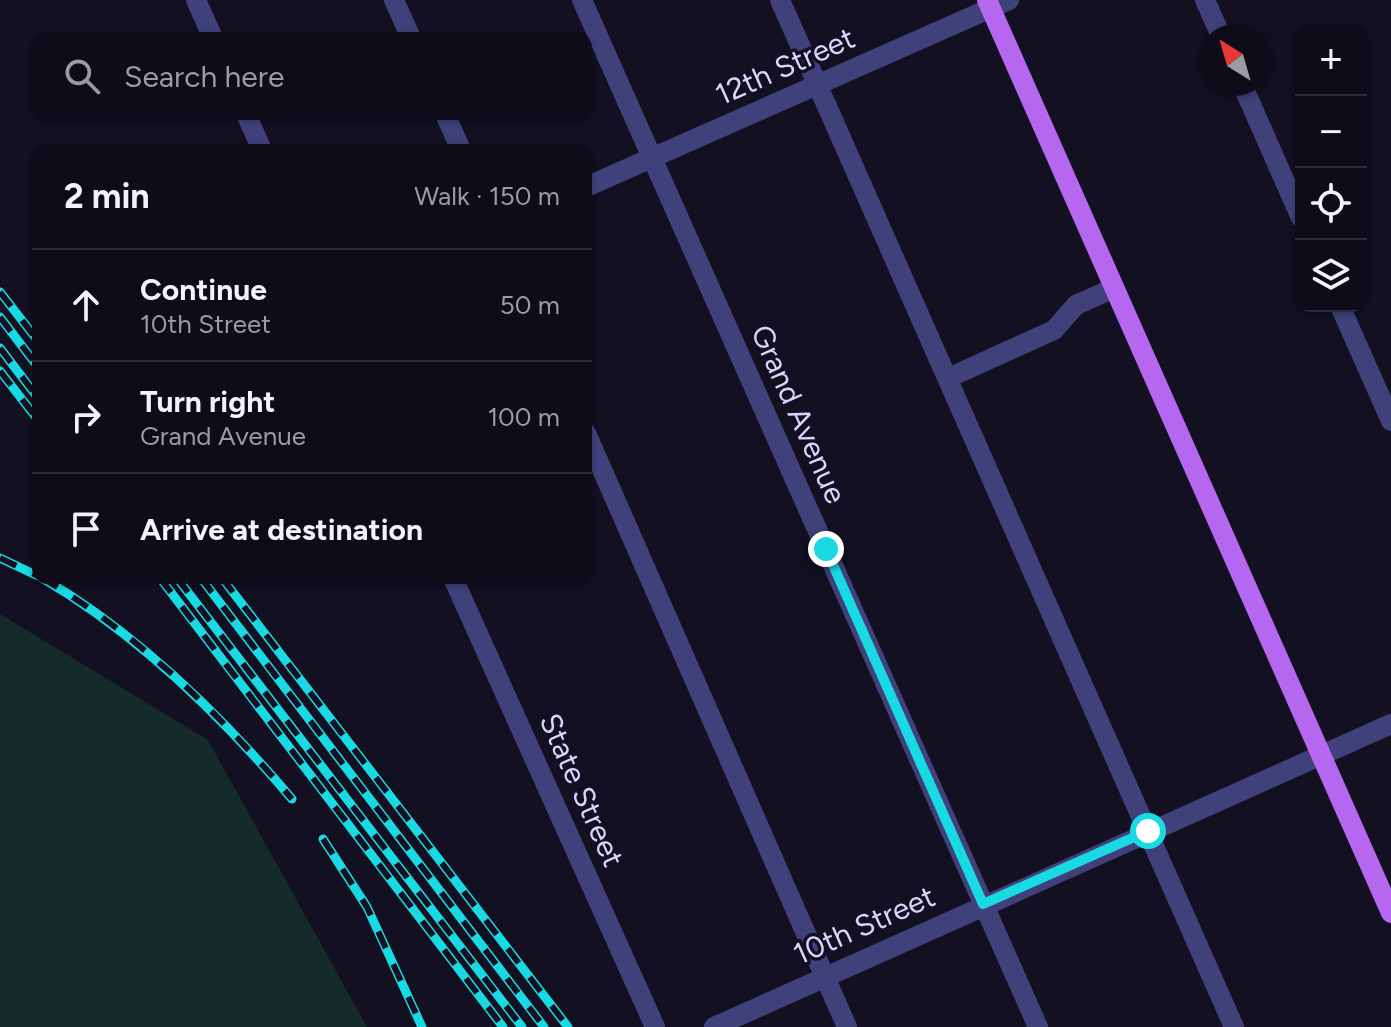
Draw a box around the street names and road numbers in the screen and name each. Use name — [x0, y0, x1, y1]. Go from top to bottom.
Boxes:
street label: 12th Street — [710, 19, 860, 113]
street label: Grand Avenue — [743, 319, 855, 509]
street label: State Street — [532, 708, 632, 872]
street label: 10th Street — [787, 877, 941, 973]

